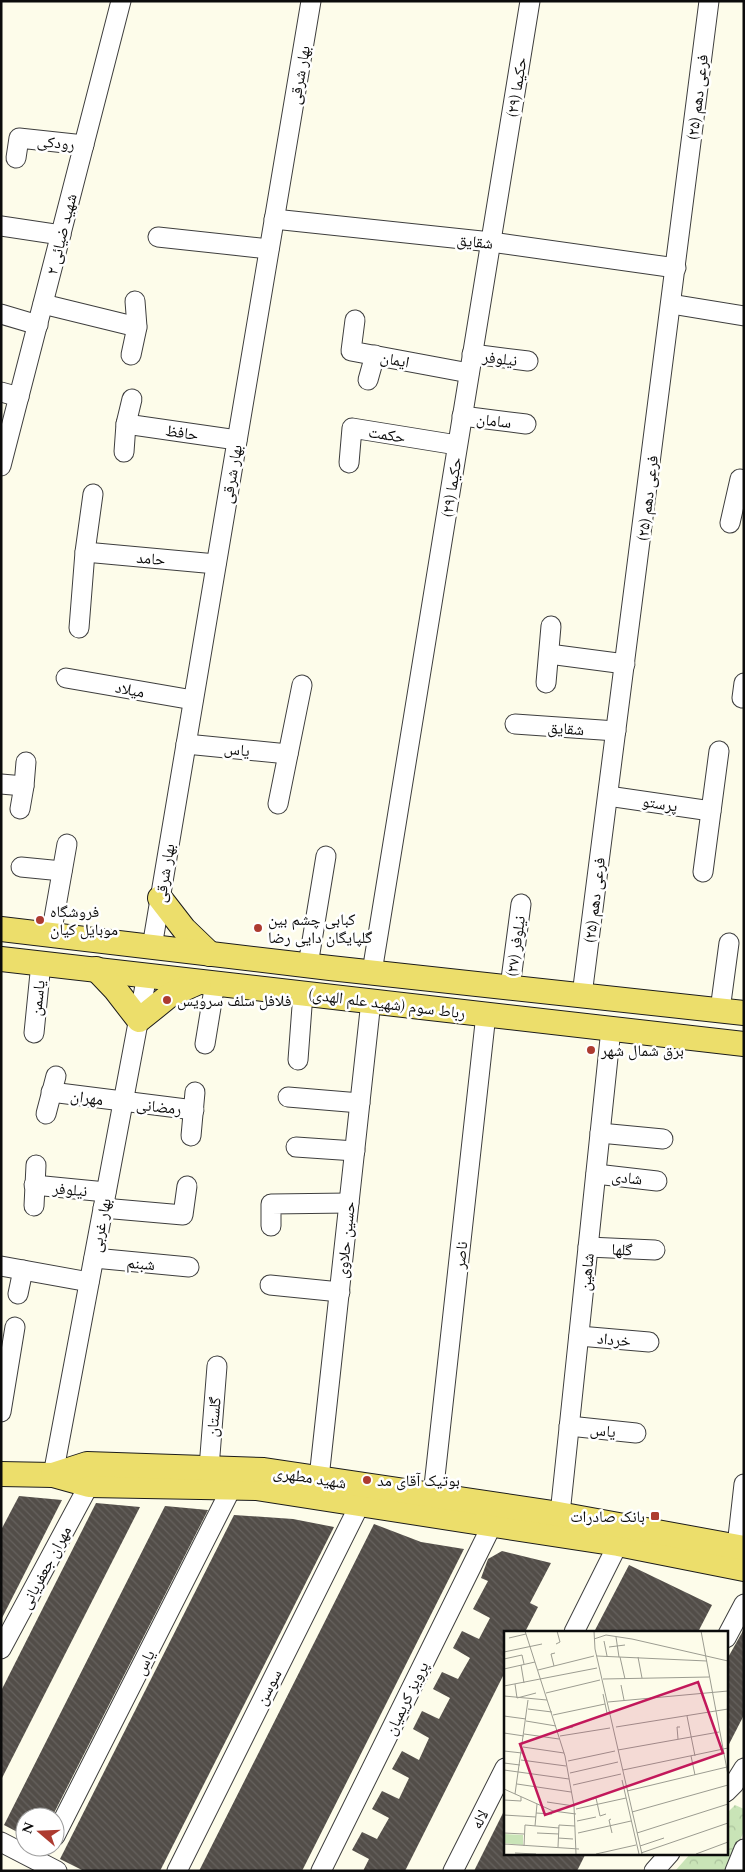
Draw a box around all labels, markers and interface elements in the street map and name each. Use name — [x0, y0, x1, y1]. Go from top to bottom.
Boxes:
street label: بهار شرقی — [283, 44, 317, 107]
street label: فرعی دهم (۲۵) — [681, 53, 715, 141]
street label: حکیما (۲۹) — [500, 55, 534, 119]
street label: رودکی — [36, 129, 76, 157]
street label: شهید ضیائی ۲ — [40, 191, 84, 277]
street label: شقایق — [455, 228, 494, 256]
street label: ایمان — [378, 345, 411, 375]
street label: نیلوفر — [480, 345, 519, 373]
street label: سامان — [475, 407, 513, 435]
street label: حافظ — [164, 419, 200, 447]
street label: حکمت — [367, 420, 407, 450]
street label: بهار شرقی — [215, 443, 249, 506]
street label: فرعی دهم (۲۵) — [631, 454, 665, 542]
street label: حکیما (۲۹) — [435, 455, 469, 519]
street label: حامد — [135, 546, 166, 572]
street label: میلاد — [113, 676, 146, 704]
street label: شقایق — [547, 716, 585, 742]
street label: یاس — [223, 737, 251, 763]
street label: پرستو — [640, 789, 680, 819]
street label: بهار شرقی — [148, 842, 181, 904]
street label: فرعی دهم (۲۵) — [578, 856, 612, 944]
place label: فروشگاه موبایل کیان — [50, 900, 118, 942]
place label: کبابی چشم بین گلپایگان دایی رضا — [268, 908, 373, 950]
marker: فروشگاه موبایل کیان — [34, 914, 46, 926]
street label: نیلوفر (۲۷) — [500, 914, 532, 978]
marker: کبابی چشم بین گلپایگان دایی رضا — [252, 922, 264, 934]
street label: یاسمن — [24, 979, 52, 1017]
street label: رباط سوم (شهید علم الهدی) — [307, 982, 467, 1026]
place label: فلافل سلف سرویس — [177, 989, 291, 1013]
marker: فلافل سلف سرویس — [161, 994, 173, 1006]
place label: برق شمال شهر — [600, 1039, 684, 1063]
marker: برق شمال شهر — [585, 1044, 597, 1056]
street label: مهران — [69, 1084, 105, 1112]
street label: رمضانی — [135, 1093, 183, 1121]
street label: شادی — [610, 1164, 644, 1192]
street label: نیلوفر — [51, 1176, 88, 1203]
street label: بهار غربی — [84, 1196, 118, 1254]
street label: حسین حلاوی — [330, 1200, 362, 1280]
street label: گلها — [611, 1237, 633, 1263]
street label: ناصر — [448, 1240, 474, 1271]
street label: شبنم — [126, 1251, 156, 1277]
street label: شاهین — [573, 1252, 601, 1292]
street label: خرداد — [596, 1327, 632, 1353]
street label: گلستان — [200, 1396, 228, 1438]
street label: یاس — [589, 1418, 617, 1444]
street label: شهید مطهری — [272, 1460, 348, 1496]
place label: بوتیک آقای مد — [377, 1469, 460, 1493]
marker: بوتیک آقای مد — [361, 1474, 373, 1486]
place label: بانک صادرات — [570, 1505, 645, 1529]
marker: بانک صادرات — [649, 1510, 661, 1522]
street label: مهران جعفریانی — [14, 1521, 78, 1613]
inset map — [504, 1631, 728, 1854]
street label: یاس — [128, 1646, 161, 1679]
street label: پرویز کریمیان — [379, 1657, 435, 1740]
street label: سوسن — [250, 1665, 288, 1710]
street label: لاله — [465, 1806, 495, 1833]
north arrow — [15, 1807, 65, 1857]
text: N — [16, 1819, 40, 1837]

